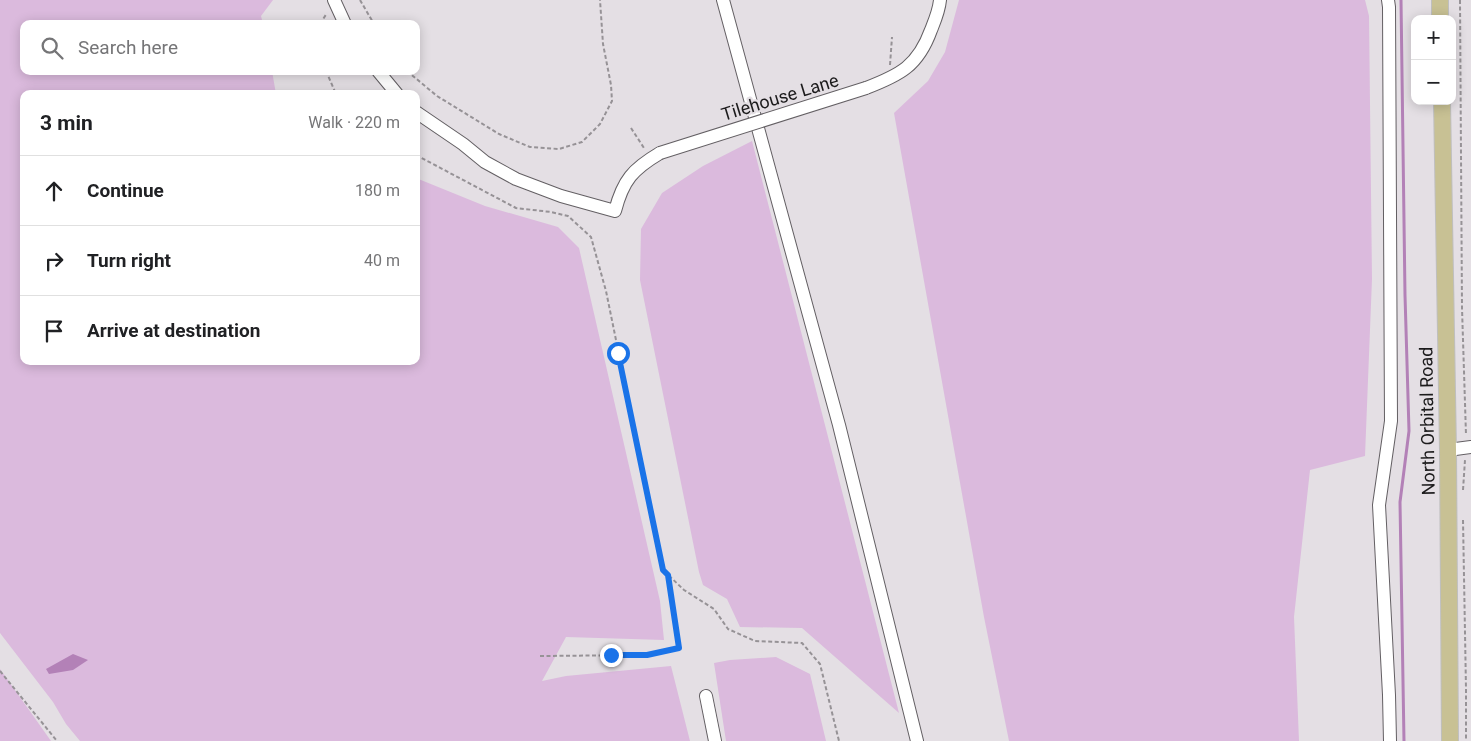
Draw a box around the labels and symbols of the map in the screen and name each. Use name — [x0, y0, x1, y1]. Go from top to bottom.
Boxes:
street label: Tilehouse Lane — [719, 69, 841, 125]
route start — [607, 342, 630, 365]
street label: North Orbital Road — [1415, 346, 1439, 496]
route end — [600, 644, 623, 667]

